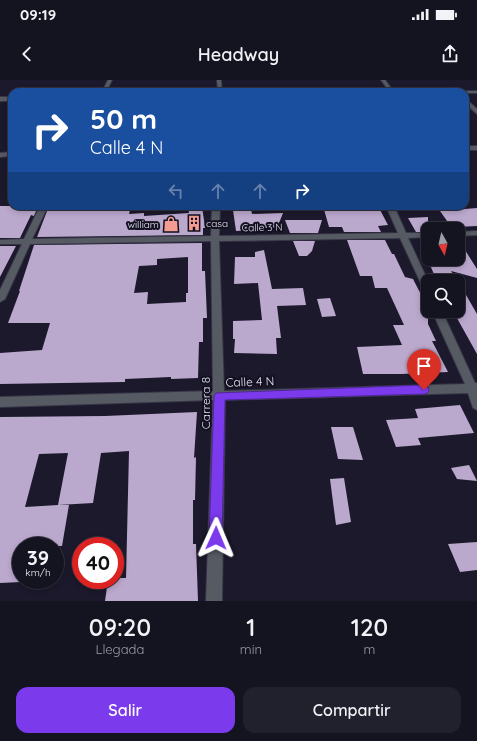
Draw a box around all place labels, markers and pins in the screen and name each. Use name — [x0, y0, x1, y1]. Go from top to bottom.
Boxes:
building icon: casa — [185, 214, 203, 232]
shop icon: william — [162, 215, 180, 233]
place label: casa — [206, 217, 228, 230]
place label: william — [127, 218, 159, 231]
pin — [407, 349, 441, 390]

